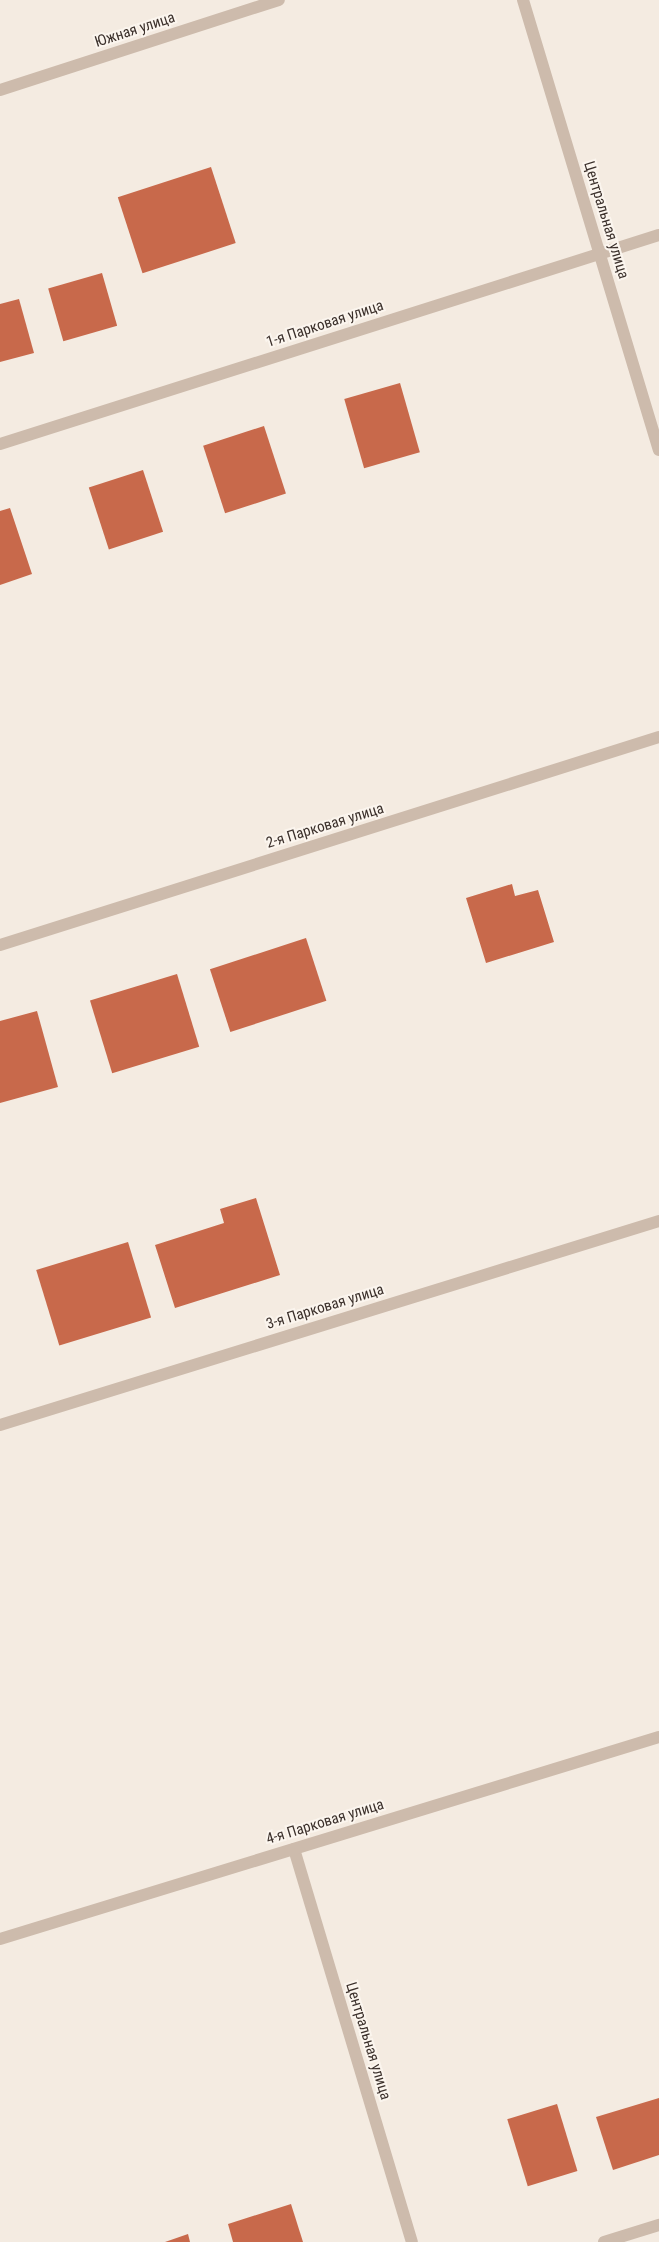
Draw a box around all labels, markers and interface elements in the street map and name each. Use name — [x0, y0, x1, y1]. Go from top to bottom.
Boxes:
street label: Южная улица — [93, 9, 177, 51]
street label: Центральная улица — [580, 159, 632, 281]
street label: 1-я Парковая улица — [264, 297, 386, 351]
street label: 2-я Парковая улица — [264, 800, 386, 852]
street label: 3-я Парковая улица — [264, 1281, 386, 1333]
street label: 4-я Парковая улица — [264, 1796, 386, 1848]
street label: Центральная улица — [342, 1980, 394, 2102]

